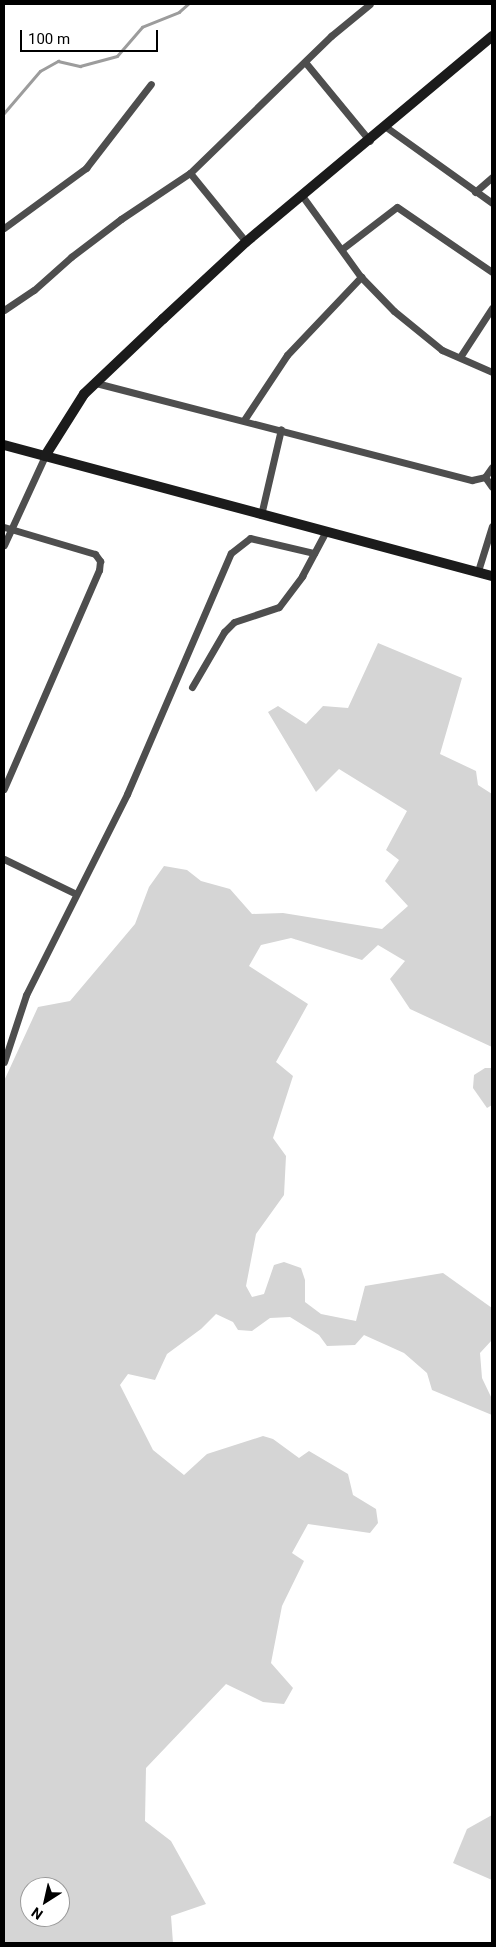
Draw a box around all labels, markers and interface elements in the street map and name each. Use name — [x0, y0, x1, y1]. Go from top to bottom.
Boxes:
scale bar — [22, 20, 160, 52]
text: 100 m — [28, 30, 70, 48]
north arrow — [20, 1877, 70, 1927]
text: N — [28, 1904, 46, 1923]

